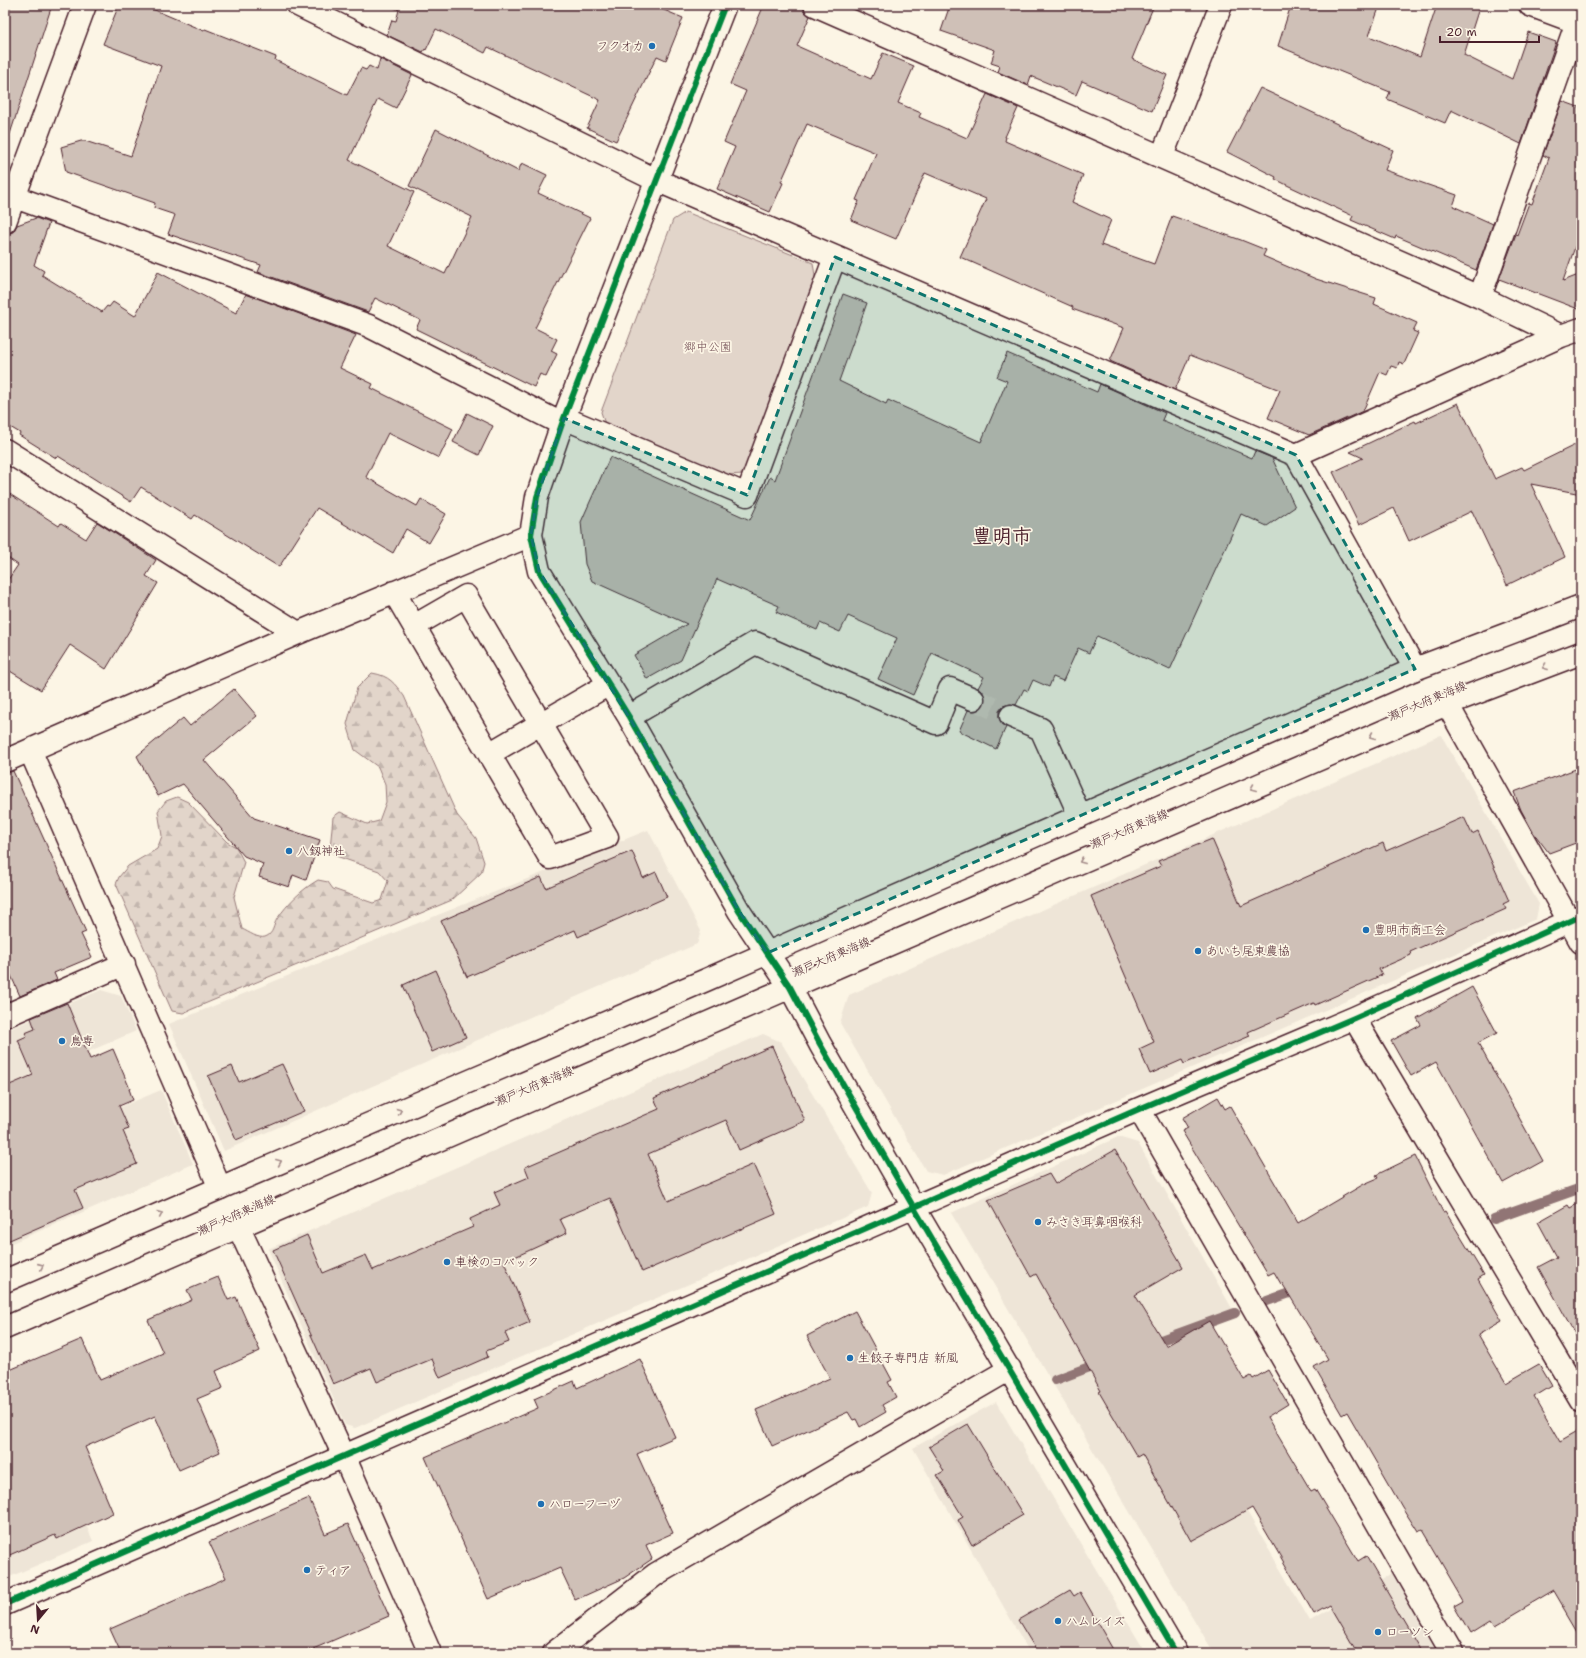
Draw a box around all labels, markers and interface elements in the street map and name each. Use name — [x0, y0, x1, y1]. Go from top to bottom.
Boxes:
scale bar — [1440, 18, 1539, 44]
text: 20 m — [1446, 24, 1477, 40]
place label: フクオカ — [596, 38, 644, 54]
marker: フクオカ — [647, 41, 657, 51]
park label: 郷中公園 — [684, 339, 732, 355]
district label: 豊明市 — [972, 523, 1032, 549]
one-way arrow — [1541, 662, 1548, 670]
street label: 瀬戸大府東海線 — [1385, 677, 1469, 725]
one-way arrow — [1369, 731, 1377, 739]
one-way arrow — [1249, 783, 1256, 791]
street label: 瀬戸大府東海線 — [1087, 805, 1171, 853]
place label: 八釼神社 — [297, 843, 345, 859]
marker: 八釼神社 — [284, 846, 294, 856]
one-way arrow — [1078, 856, 1086, 864]
place label: 豊明市商工会 — [1374, 922, 1446, 938]
marker: 豊明市商工会 — [1361, 925, 1371, 935]
street label: 瀬戸大府東海線 — [789, 933, 873, 981]
place label: あいち尾東農協 — [1206, 943, 1290, 959]
marker: あいち尾東農協 — [1193, 946, 1203, 956]
place label: 鳥専 — [70, 1033, 94, 1049]
marker: 鳥専 — [57, 1036, 67, 1046]
street label: 瀬戸大府東海線 — [492, 1062, 576, 1110]
one-way arrow — [395, 1108, 402, 1116]
one-way arrow — [276, 1159, 283, 1167]
street label: 瀬戸大府東海線 — [194, 1191, 278, 1239]
one-way arrow — [156, 1211, 163, 1219]
place label: みさき耳鼻咽喉科 — [1046, 1214, 1142, 1230]
marker: みさき耳鼻咽喉科 — [1033, 1217, 1043, 1227]
place label: 車検のコバック — [455, 1254, 539, 1270]
marker: 車検のコバック — [442, 1257, 452, 1267]
one-way arrow — [36, 1263, 44, 1271]
place label: 生餃子専門店 新風 — [858, 1350, 958, 1366]
marker: 生餃子専門店 新風 — [845, 1353, 855, 1363]
place label: ハローフーヅ — [549, 1496, 621, 1512]
marker: ハローフーヅ — [536, 1499, 546, 1509]
place label: ティア — [315, 1562, 351, 1578]
marker: ティア — [302, 1565, 312, 1575]
north arrow — [18, 1600, 58, 1640]
place label: ハムレイズ — [1066, 1613, 1125, 1629]
marker: ハムレイズ — [1053, 1616, 1063, 1626]
text: N — [28, 1620, 42, 1638]
place label: ローソン — [1386, 1624, 1434, 1640]
marker: ローソン — [1373, 1627, 1383, 1637]

